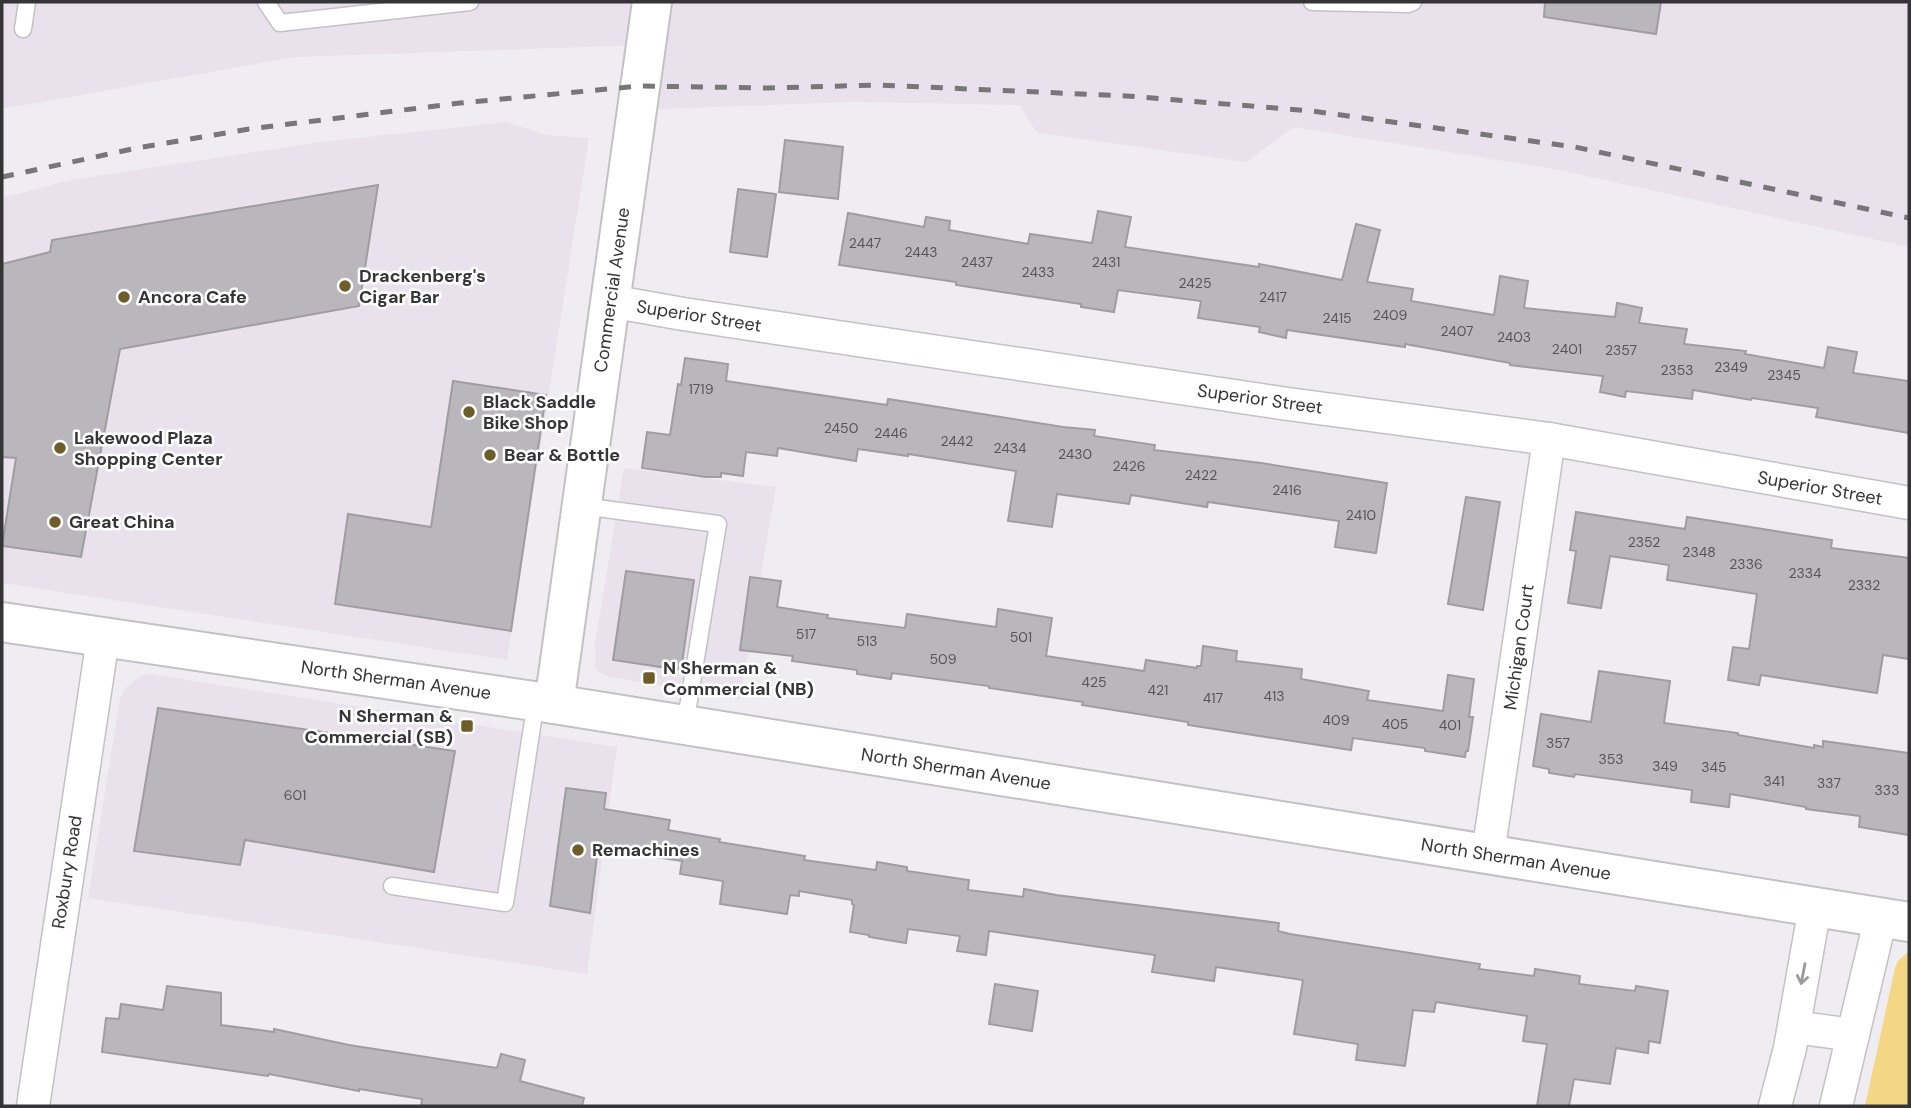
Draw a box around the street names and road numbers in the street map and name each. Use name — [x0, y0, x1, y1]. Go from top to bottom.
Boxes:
street label: Commercial Avenue — [589, 206, 635, 374]
street label: Superior Street — [635, 294, 763, 338]
street label: Superior Street — [1196, 378, 1324, 420]
street label: Superior Street — [1756, 465, 1884, 511]
street label: Michigan Court — [1498, 582, 1540, 712]
street label: North Sherman Avenue — [299, 655, 493, 705]
street label: North Sherman Avenue — [859, 742, 1053, 796]
street label: Roxbury Road — [46, 814, 88, 930]
street label: North Sherman Avenue — [1419, 832, 1613, 886]

